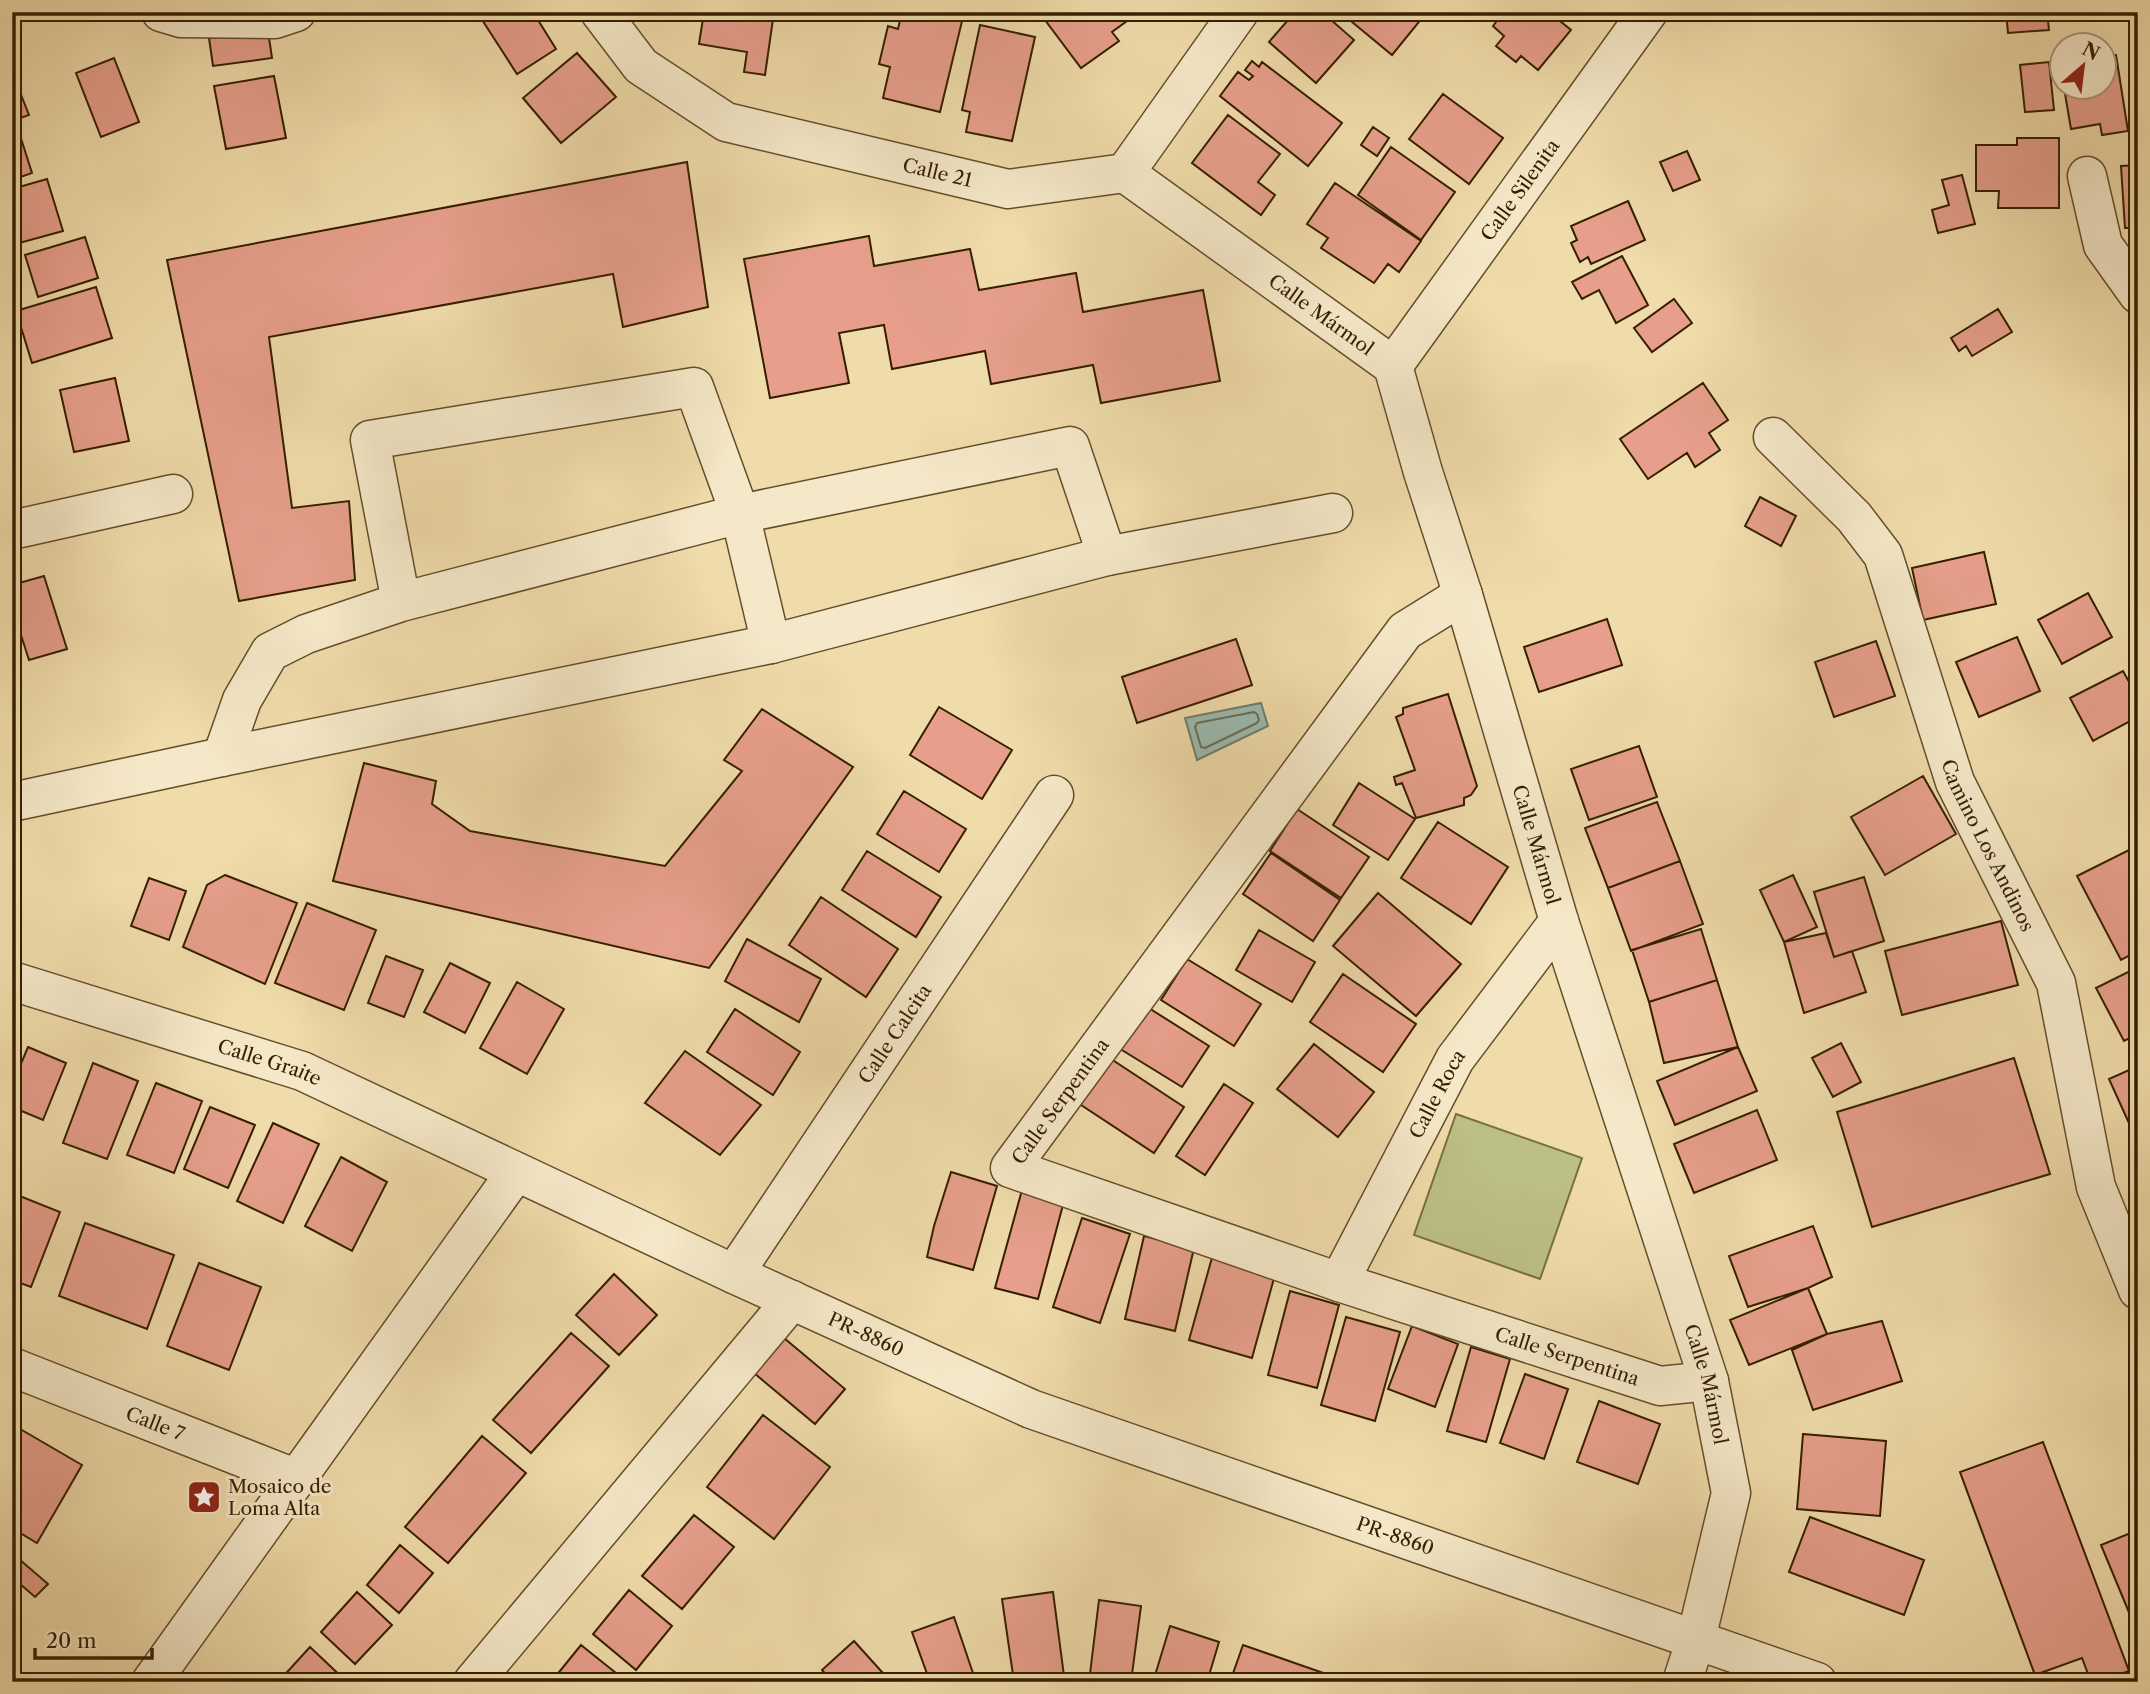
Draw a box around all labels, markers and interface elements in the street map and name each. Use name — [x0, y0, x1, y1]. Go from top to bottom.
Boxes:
north arrow — [2048, 32, 2118, 102]
text: N — [2078, 37, 2103, 65]
street label: Calle Silenita — [1476, 135, 1565, 245]
street label: Calle 21 — [900, 153, 974, 192]
street label: Calle Mármol — [1264, 269, 1378, 361]
street label: Camino Los Andinos — [1937, 757, 2039, 935]
street label: Calle Mármol — [1508, 782, 1565, 908]
street label: Calle Calcita — [854, 980, 936, 1088]
street label: Calle Graite — [215, 1034, 325, 1091]
street label: Calle Serpentina — [1007, 1034, 1114, 1169]
street label: Calle Roca — [1405, 1045, 1470, 1143]
street label: PR-8860 — [824, 1307, 907, 1362]
street label: Calle Mármol — [1679, 1321, 1732, 1447]
street label: Calle Serpentina — [1492, 1322, 1642, 1391]
street label: Calle 7 — [123, 1402, 188, 1446]
place label: Mosaico de Loma Alta — [228, 1475, 331, 1520]
place icon: Mosaico de Loma Alta — [185, 1478, 223, 1516]
street label: PR-8860 — [1353, 1512, 1437, 1560]
scale bar — [35, 1617, 152, 1661]
text: 20 m — [46, 1628, 97, 1653]

